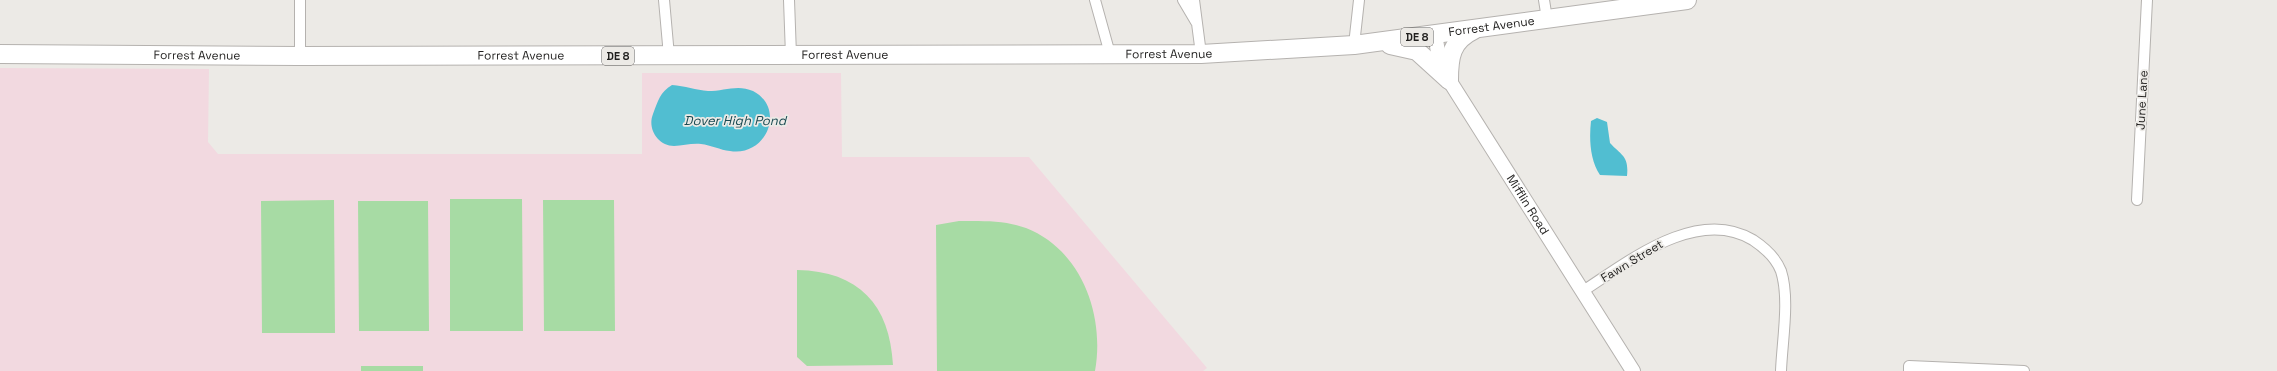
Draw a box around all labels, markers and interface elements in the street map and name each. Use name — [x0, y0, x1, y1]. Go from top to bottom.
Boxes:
street label: Forrest Avenue — [1447, 13, 1536, 40]
road number: DE 8 — [1401, 28, 1433, 46]
street label: Forrest Avenue — [1126, 45, 1213, 62]
street label: Forrest Avenue — [153, 47, 240, 64]
street label: Forrest Avenue — [478, 47, 564, 64]
road number: DE 8 — [602, 47, 634, 65]
street label: Forrest Avenue — [802, 47, 888, 63]
street label: June Lane — [2132, 70, 2152, 130]
water label: Dover High Pond — [684, 112, 788, 129]
street label: Mifflin Road — [1503, 172, 1553, 238]
street label: Fawn Street — [1598, 236, 1666, 286]

